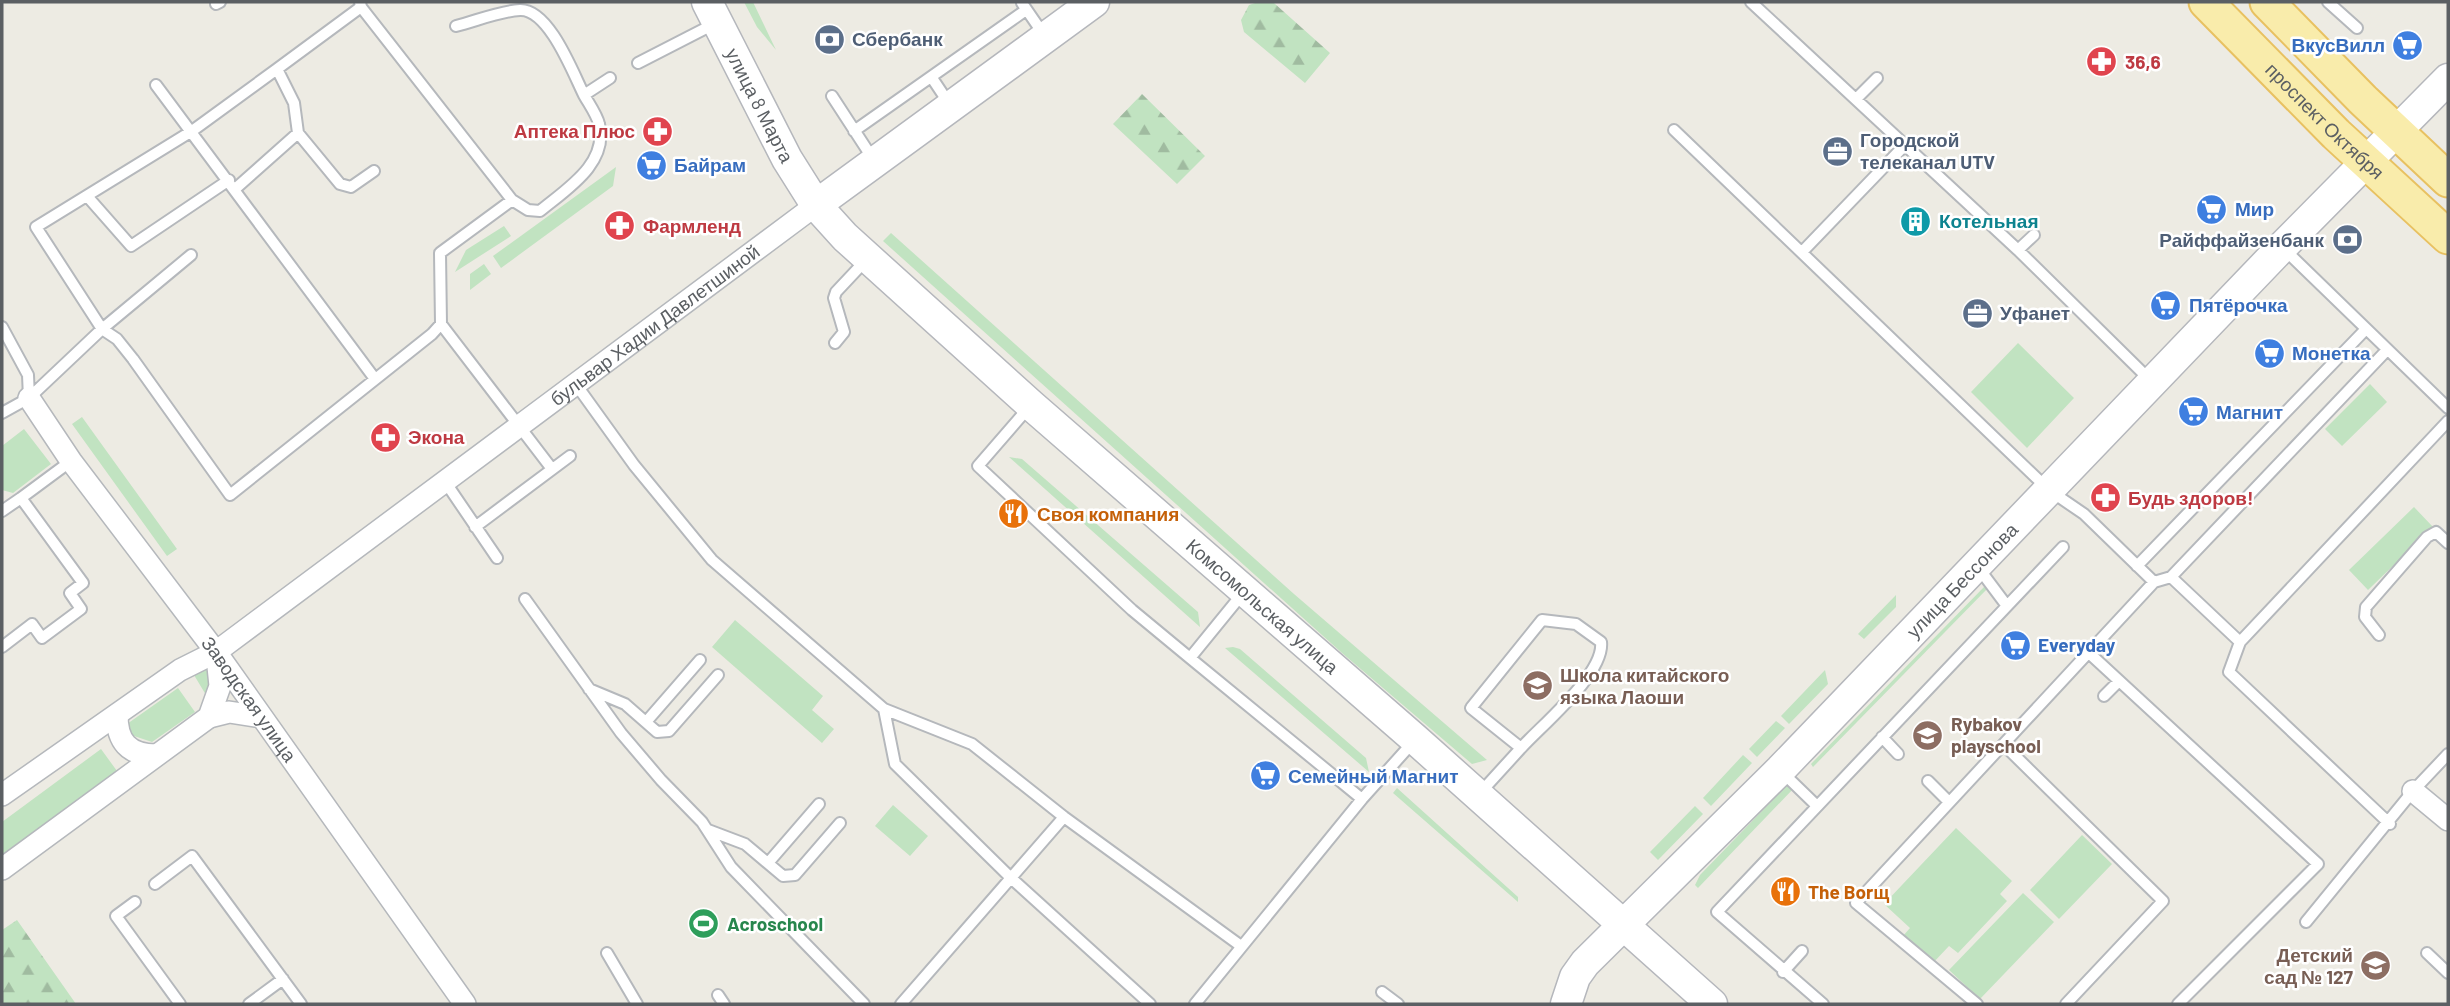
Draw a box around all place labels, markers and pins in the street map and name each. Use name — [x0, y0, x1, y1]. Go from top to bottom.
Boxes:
bank icon: Сбербанк — [812, 22, 846, 56]
place label: Сбербанк — [852, 27, 943, 50]
supermarket icon: ВкусВилл — [2391, 28, 2425, 62]
place label: ВкусВилл — [2292, 33, 2385, 56]
pharmacy icon: 36,6 — [2085, 45, 2119, 79]
place label: 36,6 — [2125, 50, 2161, 73]
pharmacy icon: Аптека Плюс — [641, 114, 675, 148]
place label: Аптека Плюс — [514, 119, 635, 142]
place label: Городской телеканал UTV — [1860, 128, 1995, 173]
office icon: Городской телеканал UTV — [1820, 134, 1854, 168]
supermarket icon: Байрам — [634, 148, 668, 182]
place label: Байрам — [674, 153, 746, 176]
supermarket icon: Мир — [2195, 192, 2229, 226]
place label: Мир — [2235, 197, 2274, 220]
building icon: Котельная — [1899, 204, 1933, 238]
pharmacy icon: Фармленд — [603, 209, 637, 243]
place label: Котельная — [1939, 209, 2038, 232]
place label: Фармленд — [643, 214, 741, 237]
bank icon: Райффайзенбанк — [2330, 223, 2364, 257]
place label: Райффайзенбанк — [2159, 228, 2324, 251]
supermarket icon: Пятёрочка — [2149, 288, 2183, 322]
place label: Пятёрочка — [2189, 293, 2288, 316]
office icon: Уфанет — [1960, 296, 1994, 330]
place label: Уфанет — [2000, 301, 2070, 324]
supermarket icon: Монетка — [2252, 336, 2286, 370]
place label: Монетка — [2292, 341, 2371, 364]
supermarket icon: Магнит — [2176, 395, 2210, 429]
place label: Магнит — [2216, 400, 2283, 423]
pharmacy icon: Экона — [368, 420, 402, 454]
place label: Экона — [408, 425, 465, 448]
pharmacy icon: Будь здоров! — [2088, 481, 2122, 515]
place label: Будь здоров! — [2128, 486, 2254, 509]
restaurant icon: Своя компания — [997, 497, 1031, 531]
place label: Своя компания — [1037, 502, 1179, 525]
supermarket icon: Everyday — [1998, 628, 2032, 662]
place label: Everyday — [2038, 633, 2116, 656]
place label: Школа китайского языка Лаоши — [1559, 663, 1729, 708]
school or university icon: Школа китайского языка Лаоши — [1520, 669, 1554, 703]
place label: Rybakov playschool — [1951, 712, 2041, 757]
school or university icon: Rybakov playschool — [1911, 718, 1945, 752]
supermarket icon: Семейный Магнит — [1248, 759, 1282, 793]
place label: Семейный Магнит — [1288, 764, 1459, 787]
restaurant icon: The Borщ — [1768, 875, 1802, 909]
place label: The Borщ — [1808, 880, 1889, 903]
sports icon: Acroschool — [687, 907, 721, 941]
place label: Acroschool — [727, 912, 823, 935]
place label: Детский сад № 127 — [2264, 943, 2354, 988]
school or university icon: Детский сад № 127 — [2359, 949, 2393, 983]

